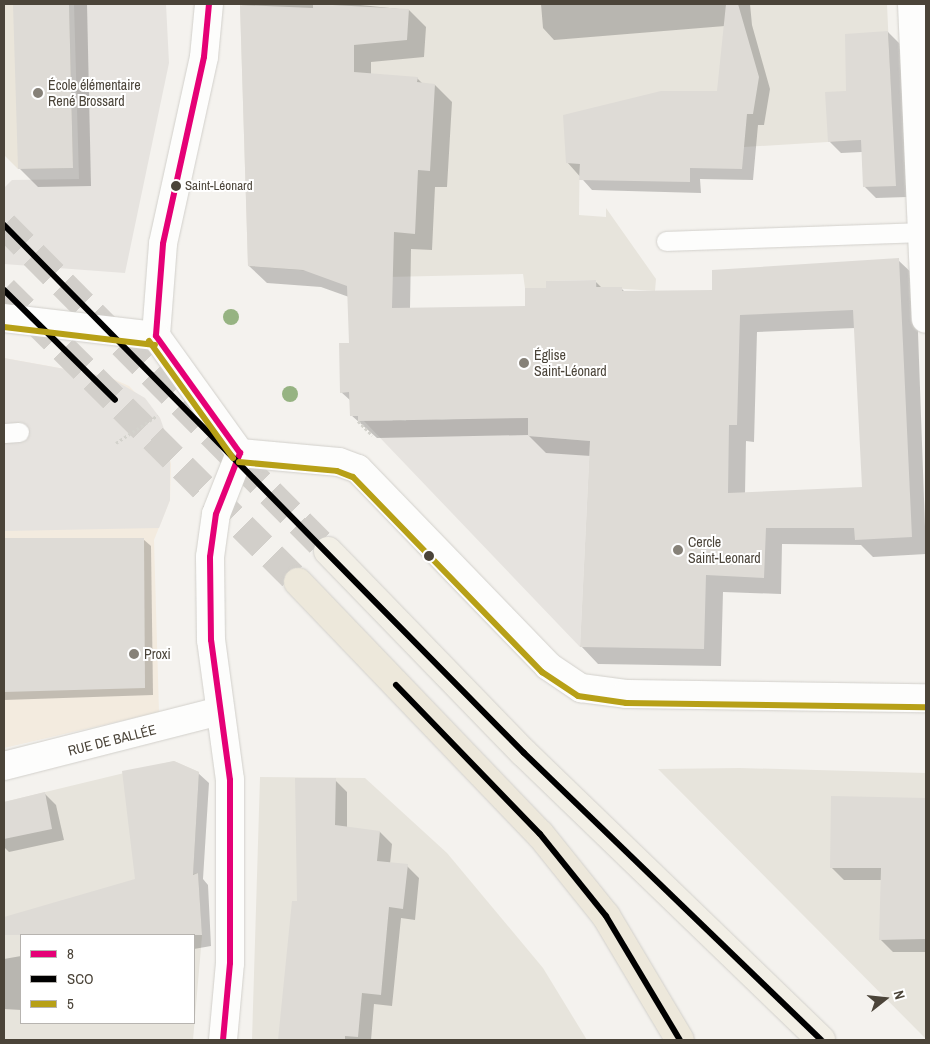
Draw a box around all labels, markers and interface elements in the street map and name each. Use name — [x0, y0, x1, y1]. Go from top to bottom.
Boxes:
place label: École élémentaire René Brossard — [48, 77, 141, 110]
marker: École élémentaire René Brossard — [32, 87, 44, 99]
place label: Saint-Léonard — [185, 178, 253, 194]
marker: Saint-Léonard — [171, 181, 181, 191]
place label: Église Saint-Léonard — [534, 347, 607, 380]
marker: Église Saint-Léonard — [518, 357, 530, 369]
place label: Cercle Saint-Leonard — [688, 534, 761, 566]
marker: Cercle Saint-Leonard — [672, 544, 684, 556]
unlabelled marker — [424, 551, 434, 561]
place label: Proxi — [144, 646, 171, 662]
marker: Proxi — [128, 648, 140, 660]
street label: RUE DE BALLÉE — [66, 721, 158, 759]
legend — [20, 934, 195, 1024]
text: 8 — [67, 943, 74, 964]
text: SCO — [67, 968, 94, 989]
north arrow — [860, 974, 910, 1024]
text: N — [890, 988, 909, 1001]
text: 5 — [67, 993, 74, 1014]

